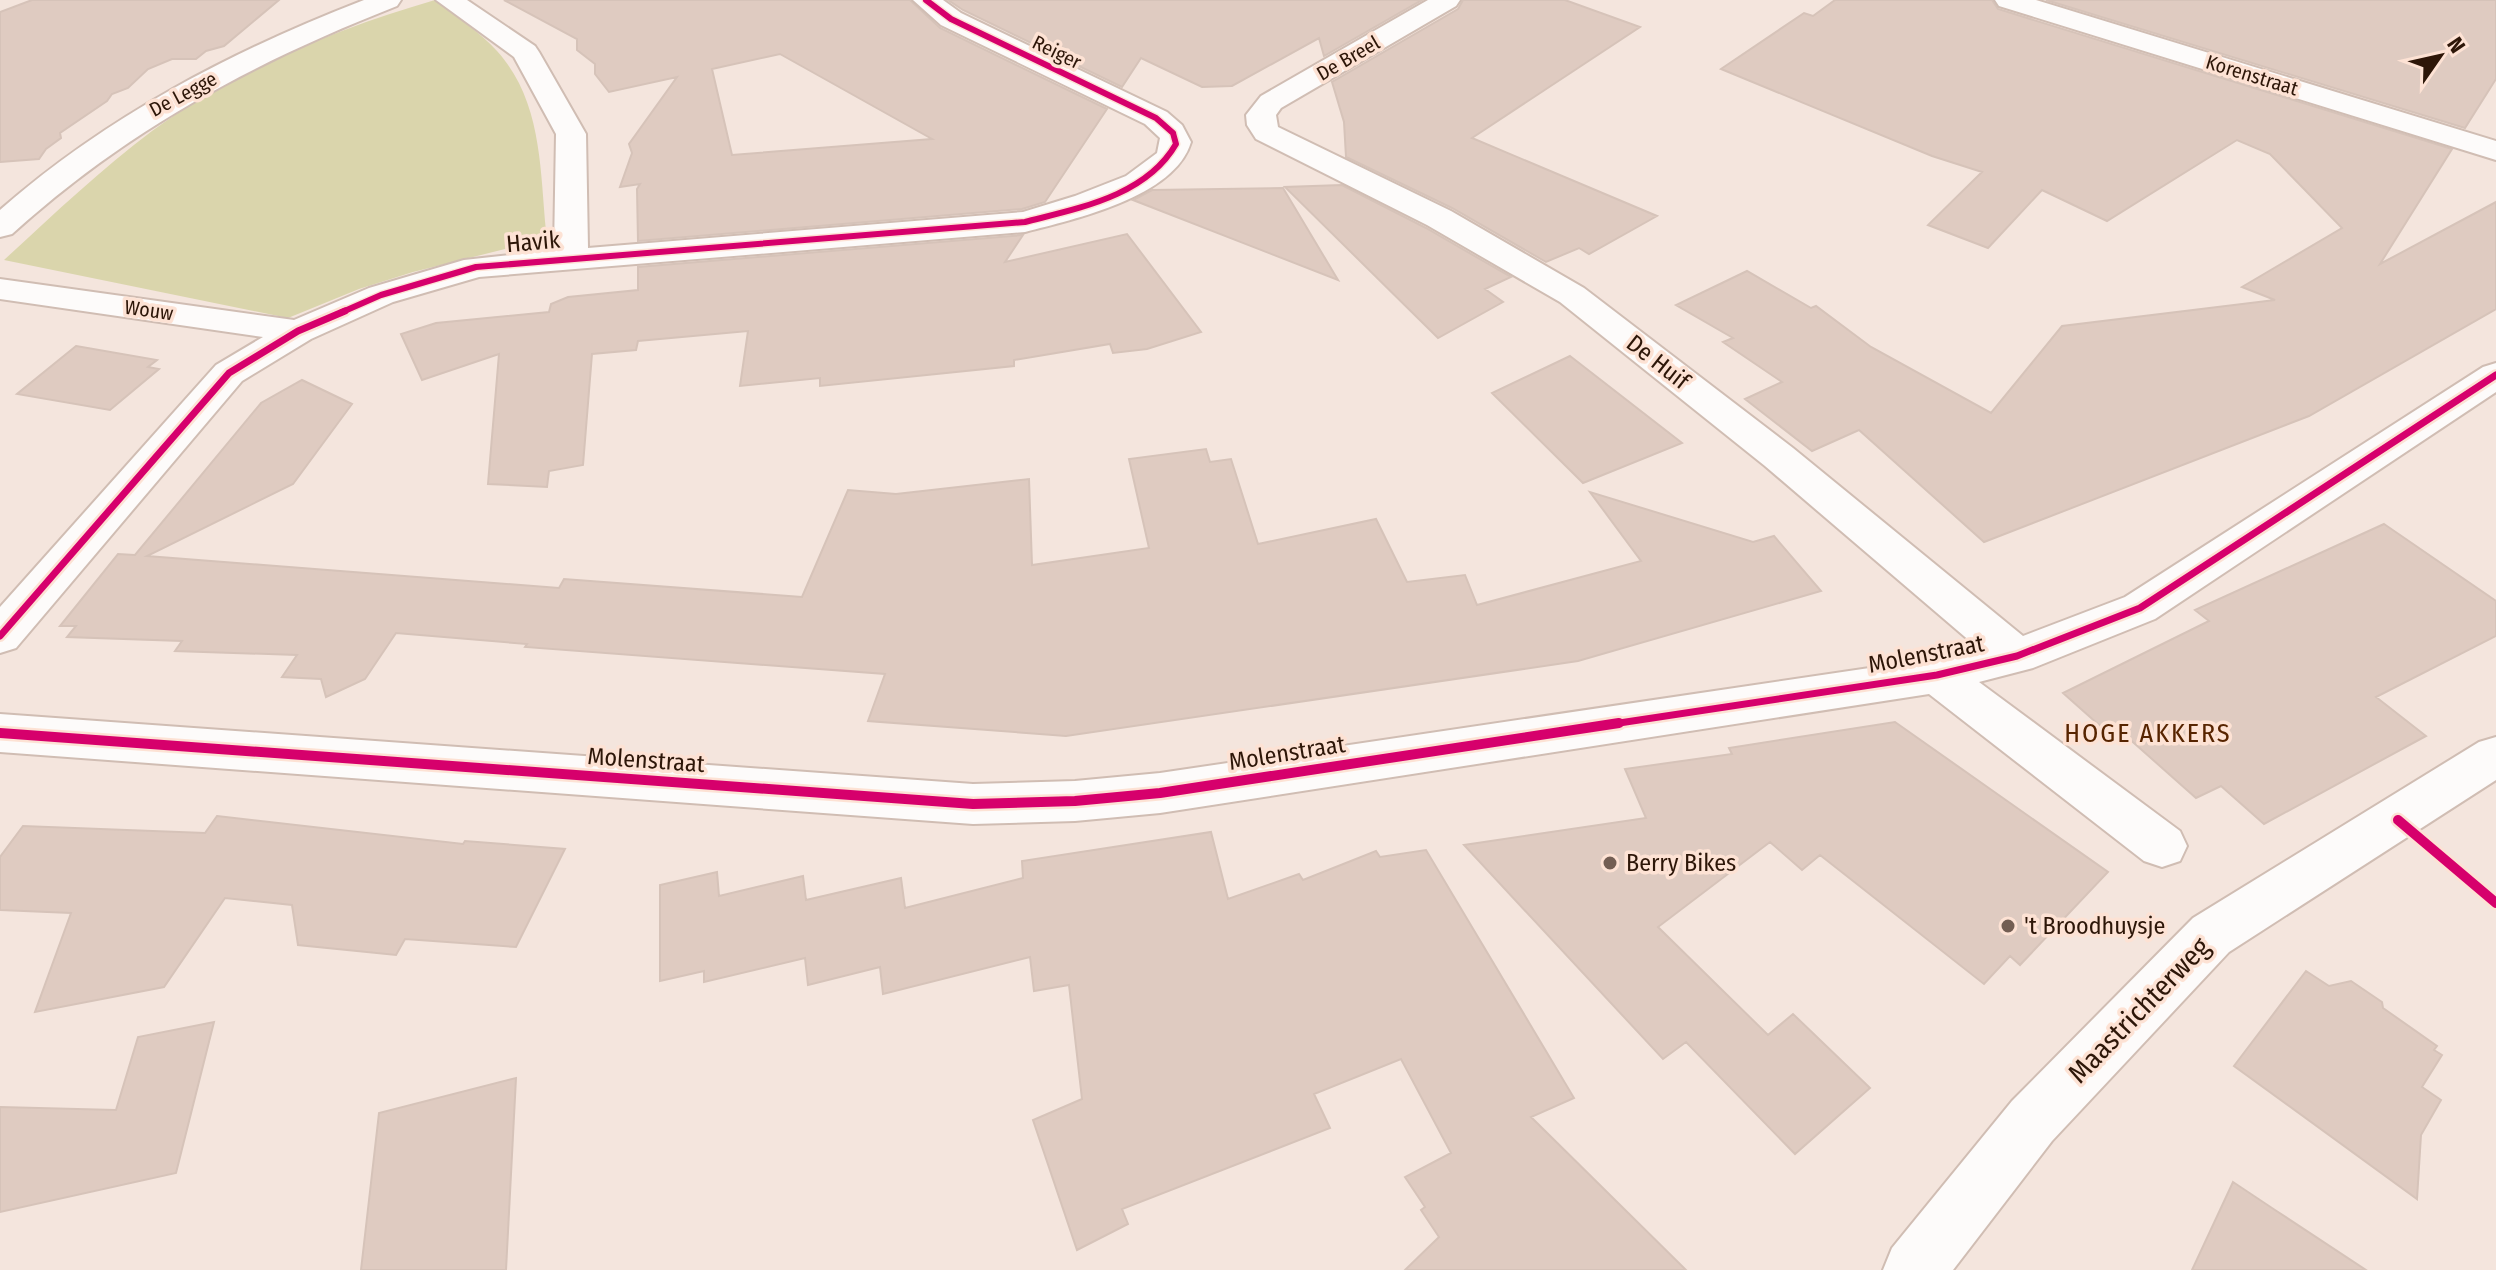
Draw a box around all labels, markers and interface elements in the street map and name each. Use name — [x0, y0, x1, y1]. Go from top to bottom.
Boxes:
north arrow — [2400, 16, 2480, 96]
street label: Reiger — [1029, 30, 1085, 74]
street label: De Breel — [1312, 30, 1384, 86]
text: N — [2441, 32, 2471, 58]
street label: Korenstraat — [2203, 50, 2301, 101]
street label: De Legge — [145, 66, 221, 122]
street label: Havik — [505, 226, 562, 258]
street label: Wouw — [123, 295, 175, 325]
street label: De Huif — [1621, 329, 1696, 396]
street label: Molenstraat — [1866, 629, 1986, 679]
district label: HOGE AKKERS — [2064, 718, 2232, 749]
street label: Molenstraat — [1227, 730, 1347, 776]
street label: Molenstraat — [586, 742, 706, 778]
place label: Berry Bikes — [1626, 849, 1736, 877]
marker: Berry Bikes — [1601, 854, 1619, 872]
place label: 't Broodhuysje — [2024, 912, 2165, 940]
marker: 't Broodhuysje — [1999, 917, 2017, 935]
street label: Maastrichterweg — [2061, 930, 2217, 1090]

